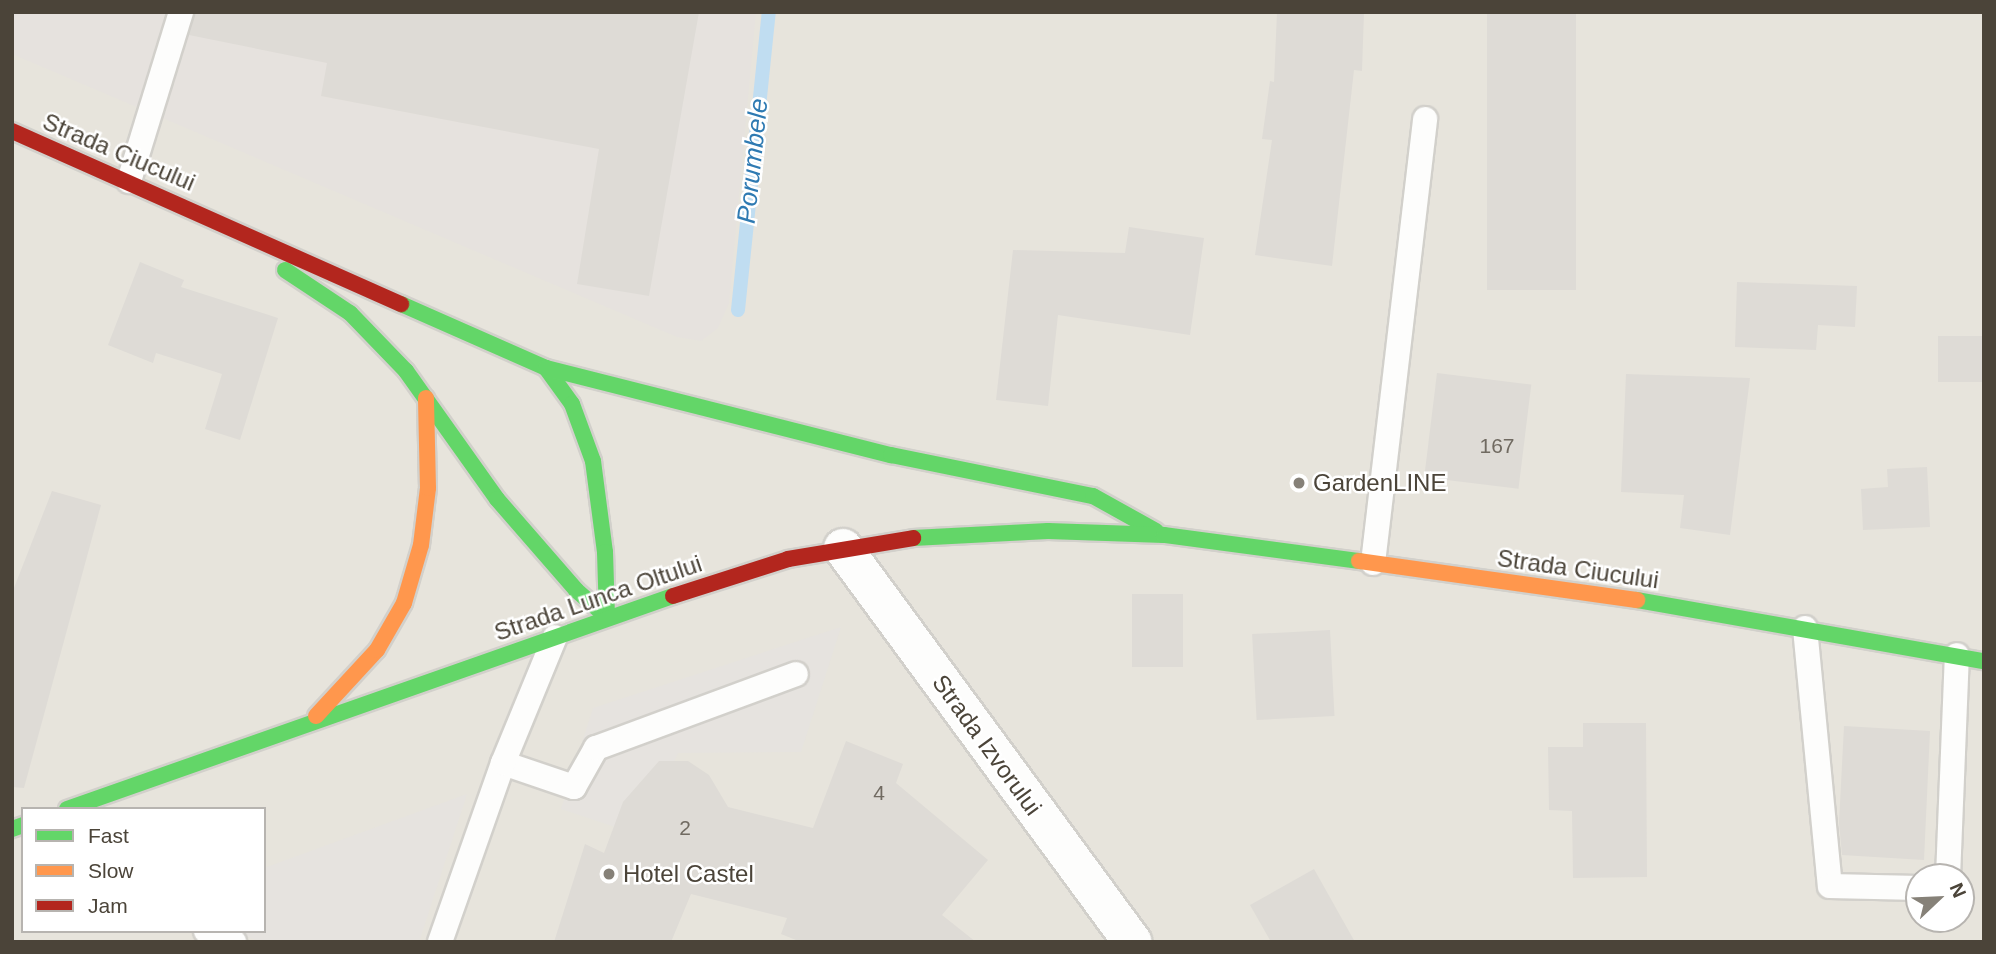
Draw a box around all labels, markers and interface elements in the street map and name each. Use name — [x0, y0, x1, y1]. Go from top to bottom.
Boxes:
water label: Porumbele — [731, 97, 775, 225]
street label: Strada Ciucului — [38, 107, 200, 197]
house number: 167 — [1479, 433, 1515, 459]
place label: GardenLINE — [1313, 469, 1446, 497]
marker: GardenLINE — [1291, 475, 1307, 491]
street label: Strada Ciucului — [1495, 543, 1661, 595]
street label: Strada Lunca Oltului — [491, 549, 705, 647]
street label: Strada Izvorului — [926, 669, 1048, 821]
house number: 4 — [873, 780, 885, 806]
legend — [21, 807, 266, 933]
house number: 2 — [679, 815, 691, 841]
text: Fast — [88, 824, 129, 847]
text: Slow — [88, 859, 134, 882]
place label: Hotel Castel — [623, 860, 754, 888]
north arrow — [1905, 863, 1975, 933]
marker: Hotel Castel — [601, 866, 617, 882]
text: N — [1946, 880, 1970, 901]
text: Jam — [88, 894, 128, 917]

